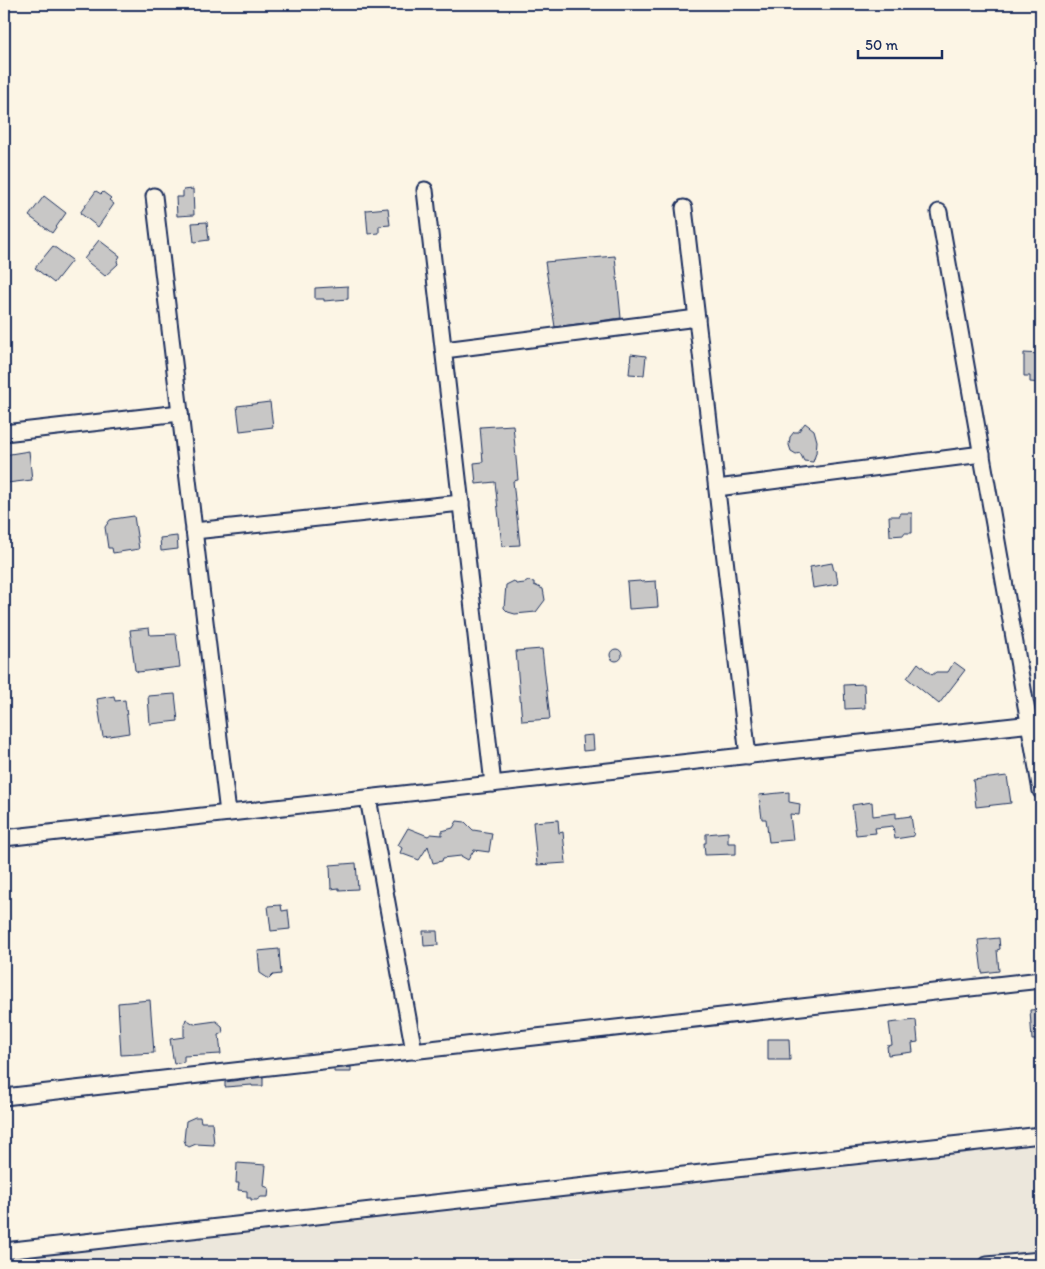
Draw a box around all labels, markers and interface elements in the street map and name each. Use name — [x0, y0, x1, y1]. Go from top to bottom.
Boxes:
scale bar — [858, 28, 941, 60]
text: 50 m — [865, 36, 898, 54]

